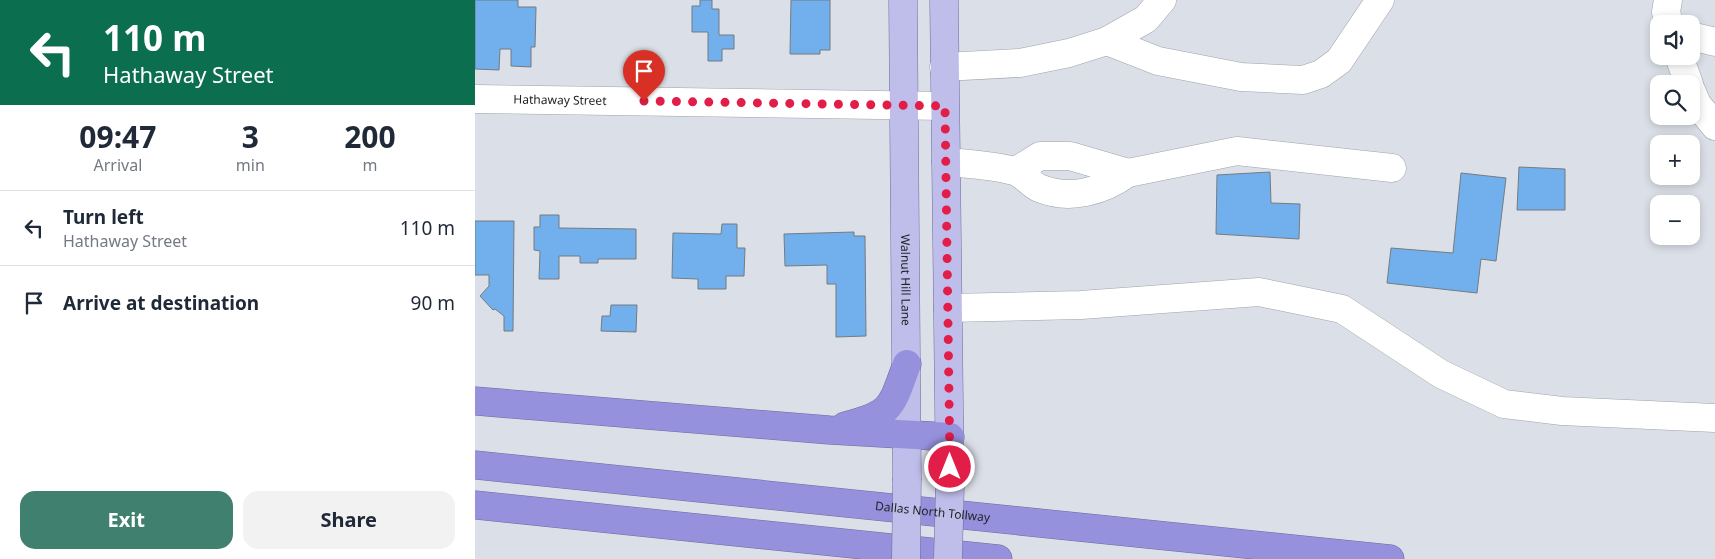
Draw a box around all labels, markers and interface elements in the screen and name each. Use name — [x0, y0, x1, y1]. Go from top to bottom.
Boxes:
text: 110 m — [103, 14, 206, 61]
map controls — [1650, 15, 1700, 245]
button: sound — [1650, 15, 1700, 65]
icon: left — [20, 20, 85, 85]
pin — [623, 50, 665, 101]
icon: arrive — [630, 57, 658, 85]
text: Hathaway Street — [103, 59, 274, 89]
button: search — [1650, 75, 1700, 125]
street label: Hathaway Street — [513, 91, 607, 109]
text: 09:47 — [79, 116, 156, 157]
text: 3 — [242, 116, 259, 157]
text: 200 — [344, 116, 396, 157]
button: + — [1650, 135, 1700, 185]
text: Arrival — [93, 154, 142, 176]
text: min — [236, 154, 265, 176]
text: m — [362, 154, 377, 176]
button: − — [1650, 195, 1700, 245]
text: Turn left — [63, 204, 144, 230]
icon: left — [20, 214, 48, 242]
text: 110 m — [400, 215, 455, 241]
text: Hathaway Street — [63, 230, 187, 252]
street label: Walnut Hill Lane — [897, 234, 915, 326]
icon: arrive — [20, 289, 48, 317]
text: Arrive at destination — [63, 290, 259, 316]
text: 90 m — [411, 290, 455, 316]
position arrow — [923, 440, 975, 492]
button: Exit — [20, 491, 233, 549]
button: Share — [243, 491, 455, 549]
street label: Dallas North Tollway — [874, 497, 992, 526]

